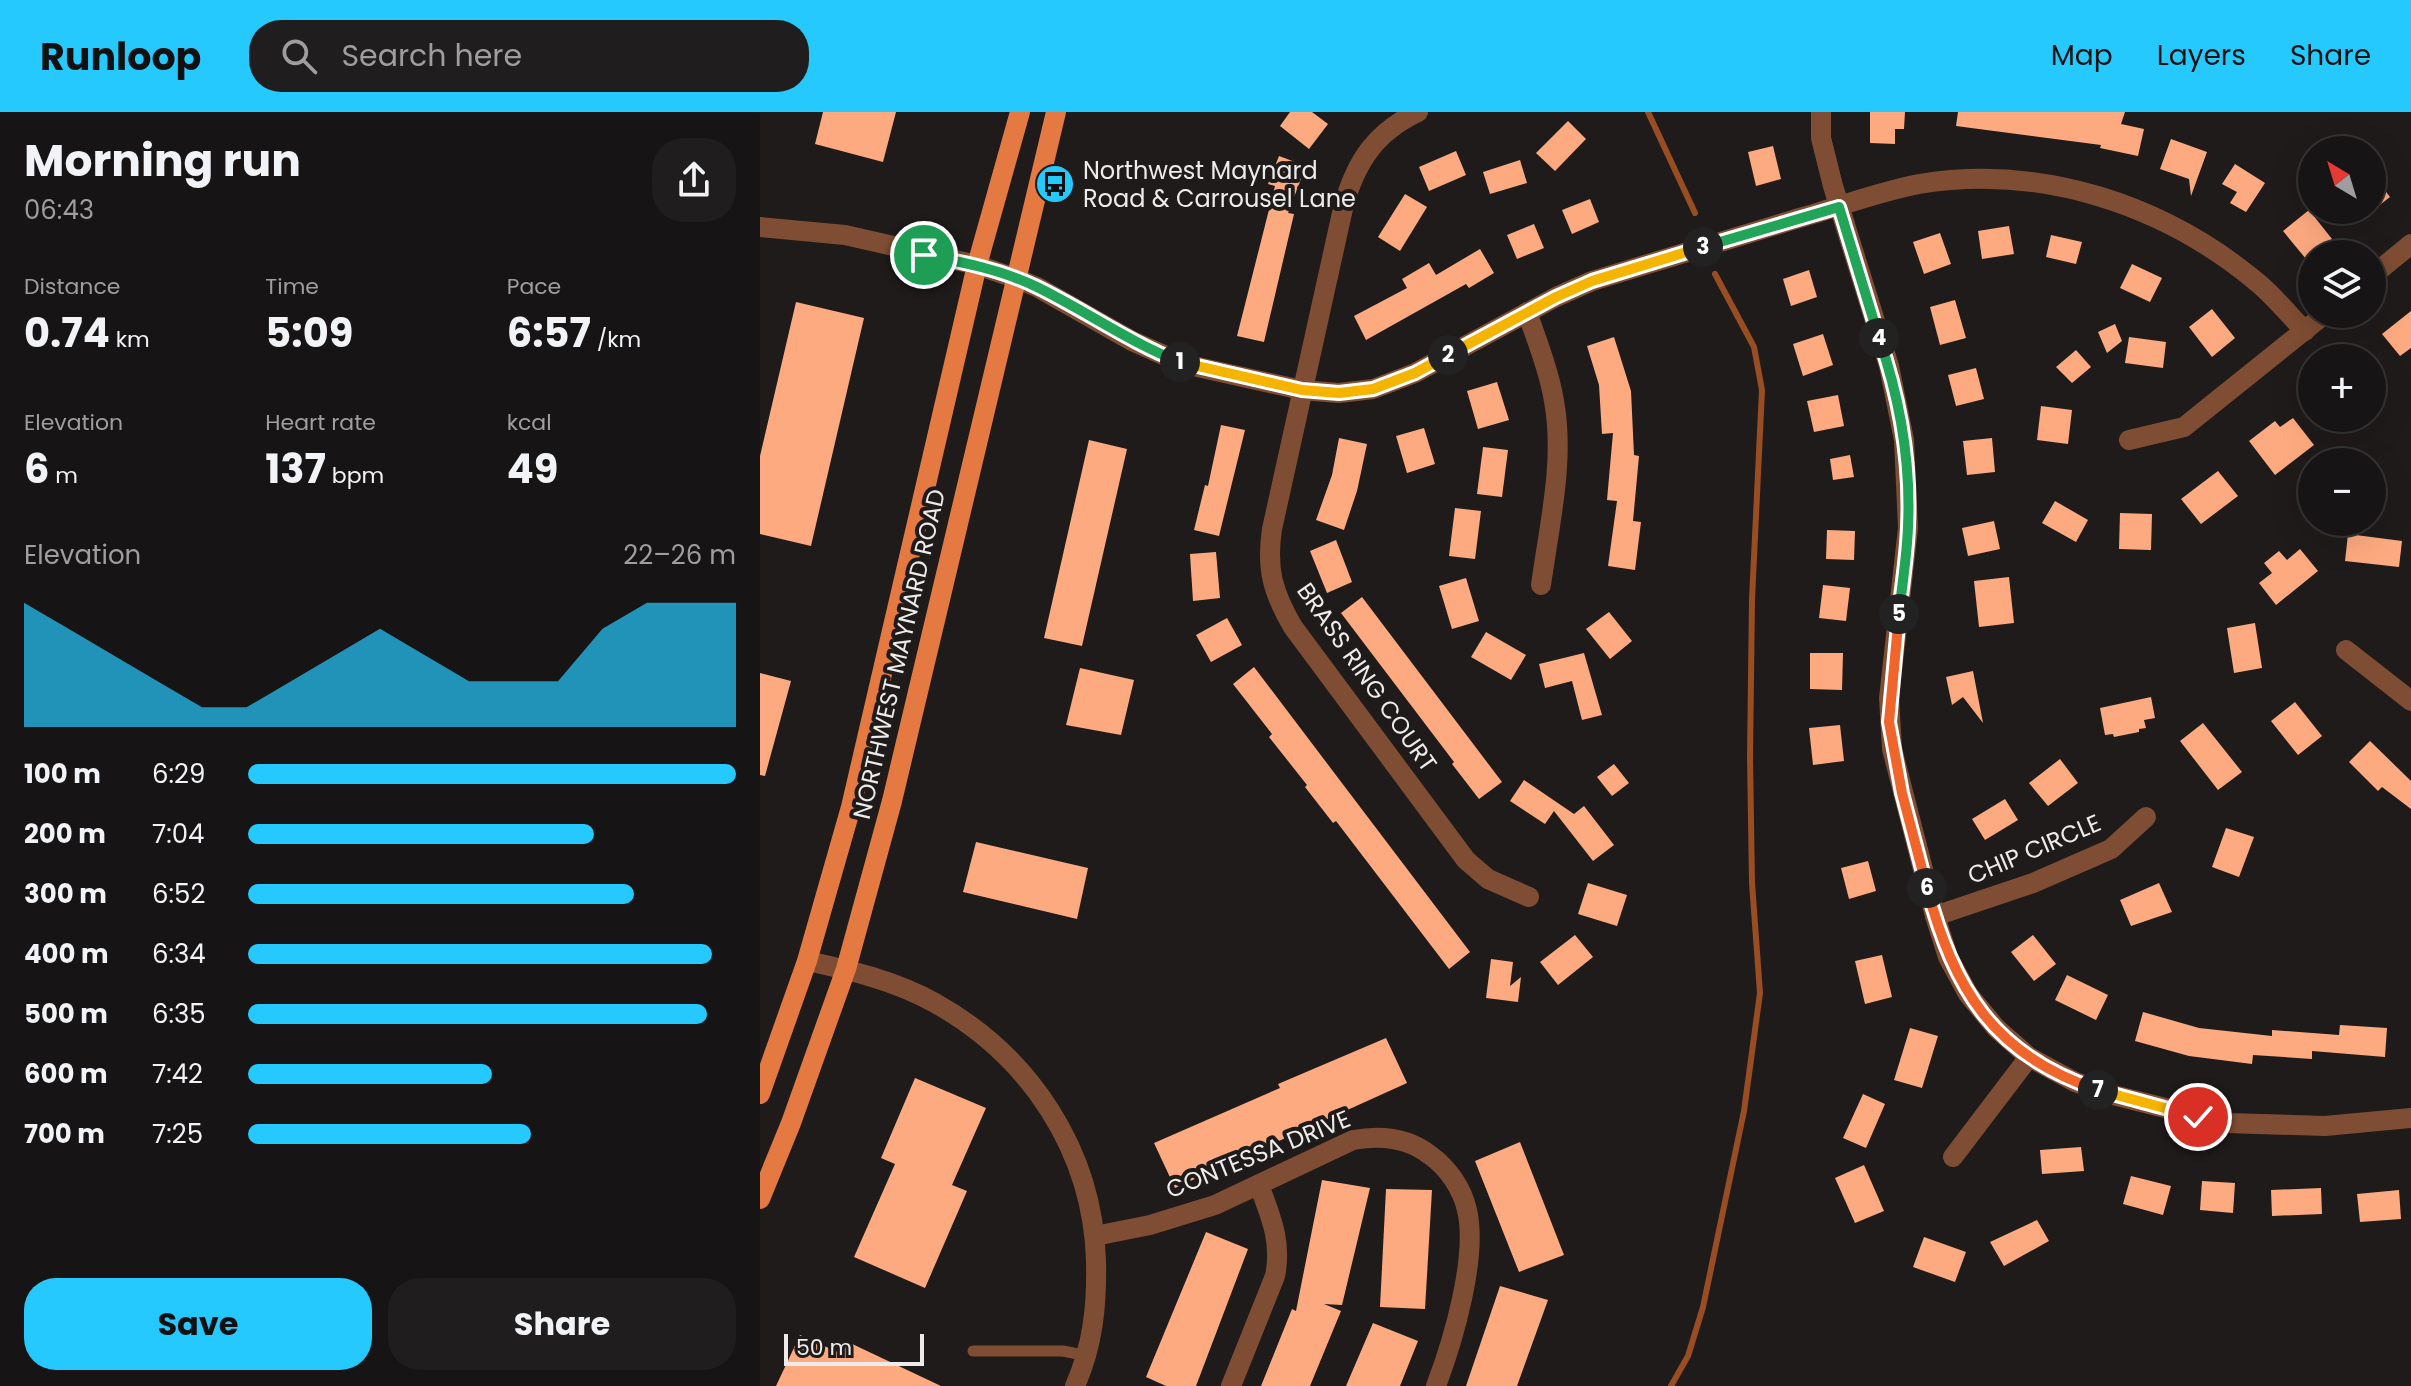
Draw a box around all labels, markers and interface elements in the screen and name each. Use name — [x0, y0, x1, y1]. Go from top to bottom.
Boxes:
search box — [249, 20, 809, 92]
text: Runloop — [40, 30, 201, 83]
icon: search — [277, 34, 321, 78]
text: Search here — [341, 34, 522, 77]
text: Map — [2051, 36, 2113, 75]
text: Layers — [2157, 36, 2246, 75]
text: Share — [2290, 36, 2371, 75]
text: Morning run — [24, 130, 301, 191]
north arrow — [2298, 136, 2386, 224]
map controls — [2298, 136, 2386, 536]
button: share — [652, 138, 736, 222]
place label: Northwest Maynard Road & Carrousel Lane — [1083, 154, 1356, 215]
bus stop icon: Northwest Maynard Road & Carrousel Lane — [1034, 163, 1076, 205]
text: 06:43 — [24, 192, 94, 228]
pin — [890, 221, 958, 289]
pin: 3 — [1683, 227, 1723, 267]
text: 3 — [1696, 231, 1710, 262]
icon: arrive — [902, 233, 946, 277]
button: layers — [2298, 240, 2386, 328]
text: Distance — [24, 271, 120, 302]
text: Time — [265, 271, 319, 302]
text: Pace — [507, 271, 561, 302]
text: 0.74 — [24, 305, 110, 361]
text: 5:09 — [265, 305, 353, 361]
text: 6:57 — [507, 305, 591, 361]
pin: 4 — [1859, 318, 1899, 358]
text: 4 — [1872, 322, 1886, 353]
text: km — [110, 324, 150, 355]
text: /km — [591, 324, 641, 355]
pin: 2 — [1428, 335, 1468, 375]
text: 2 — [1442, 339, 1454, 370]
pin: 1 — [1160, 342, 1200, 382]
button: + — [2298, 344, 2386, 432]
text: 1 — [1176, 346, 1184, 377]
text: Elevation — [24, 407, 123, 438]
text: Heart rate — [265, 407, 376, 438]
text: kcal — [507, 407, 552, 438]
text: 6 — [24, 441, 49, 497]
text: 137 — [265, 441, 326, 497]
text: 49 — [507, 441, 558, 497]
button: − — [2298, 448, 2386, 536]
text: m — [49, 460, 78, 491]
text: bpm — [326, 460, 384, 491]
street label: NORTHWEST MAYNARD ROAD — [845, 486, 953, 822]
text: Elevation — [24, 537, 141, 573]
text: 22–26 m — [623, 537, 736, 573]
street label: BRASS RING COURT — [1289, 576, 1445, 778]
pin: 5 — [1879, 594, 1919, 634]
text: 5 — [1892, 598, 1906, 629]
text: 100 m — [24, 756, 101, 792]
text: 6:29 — [152, 756, 205, 792]
street label: CHIP CIRCLE — [1962, 806, 2106, 892]
text: 200 m — [24, 816, 106, 852]
text: 7:04 — [152, 816, 204, 852]
pin: 6 — [1907, 868, 1947, 908]
text: 6 — [1920, 872, 1934, 903]
text: 300 m — [24, 876, 107, 912]
text: 6:52 — [152, 876, 205, 912]
text: 400 m — [24, 936, 109, 972]
text: 6:34 — [152, 936, 206, 972]
text: 500 m — [24, 996, 108, 1032]
text: 6:35 — [152, 996, 206, 1032]
text: 600 m — [24, 1056, 108, 1092]
text: 7:42 — [152, 1056, 203, 1092]
pin: 7 — [2078, 1070, 2118, 1110]
text: 7 — [2092, 1074, 2104, 1105]
pin — [2164, 1083, 2232, 1151]
icon: check — [2176, 1095, 2220, 1139]
street label: CONTESSA DRIVE — [1161, 1102, 1355, 1206]
text: 700 m — [24, 1116, 105, 1152]
text: 7:25 — [152, 1116, 203, 1152]
button: Save — [24, 1278, 372, 1370]
button: Share — [388, 1278, 736, 1370]
scale bar — [784, 1330, 924, 1366]
text: 50 m — [796, 1332, 852, 1363]

